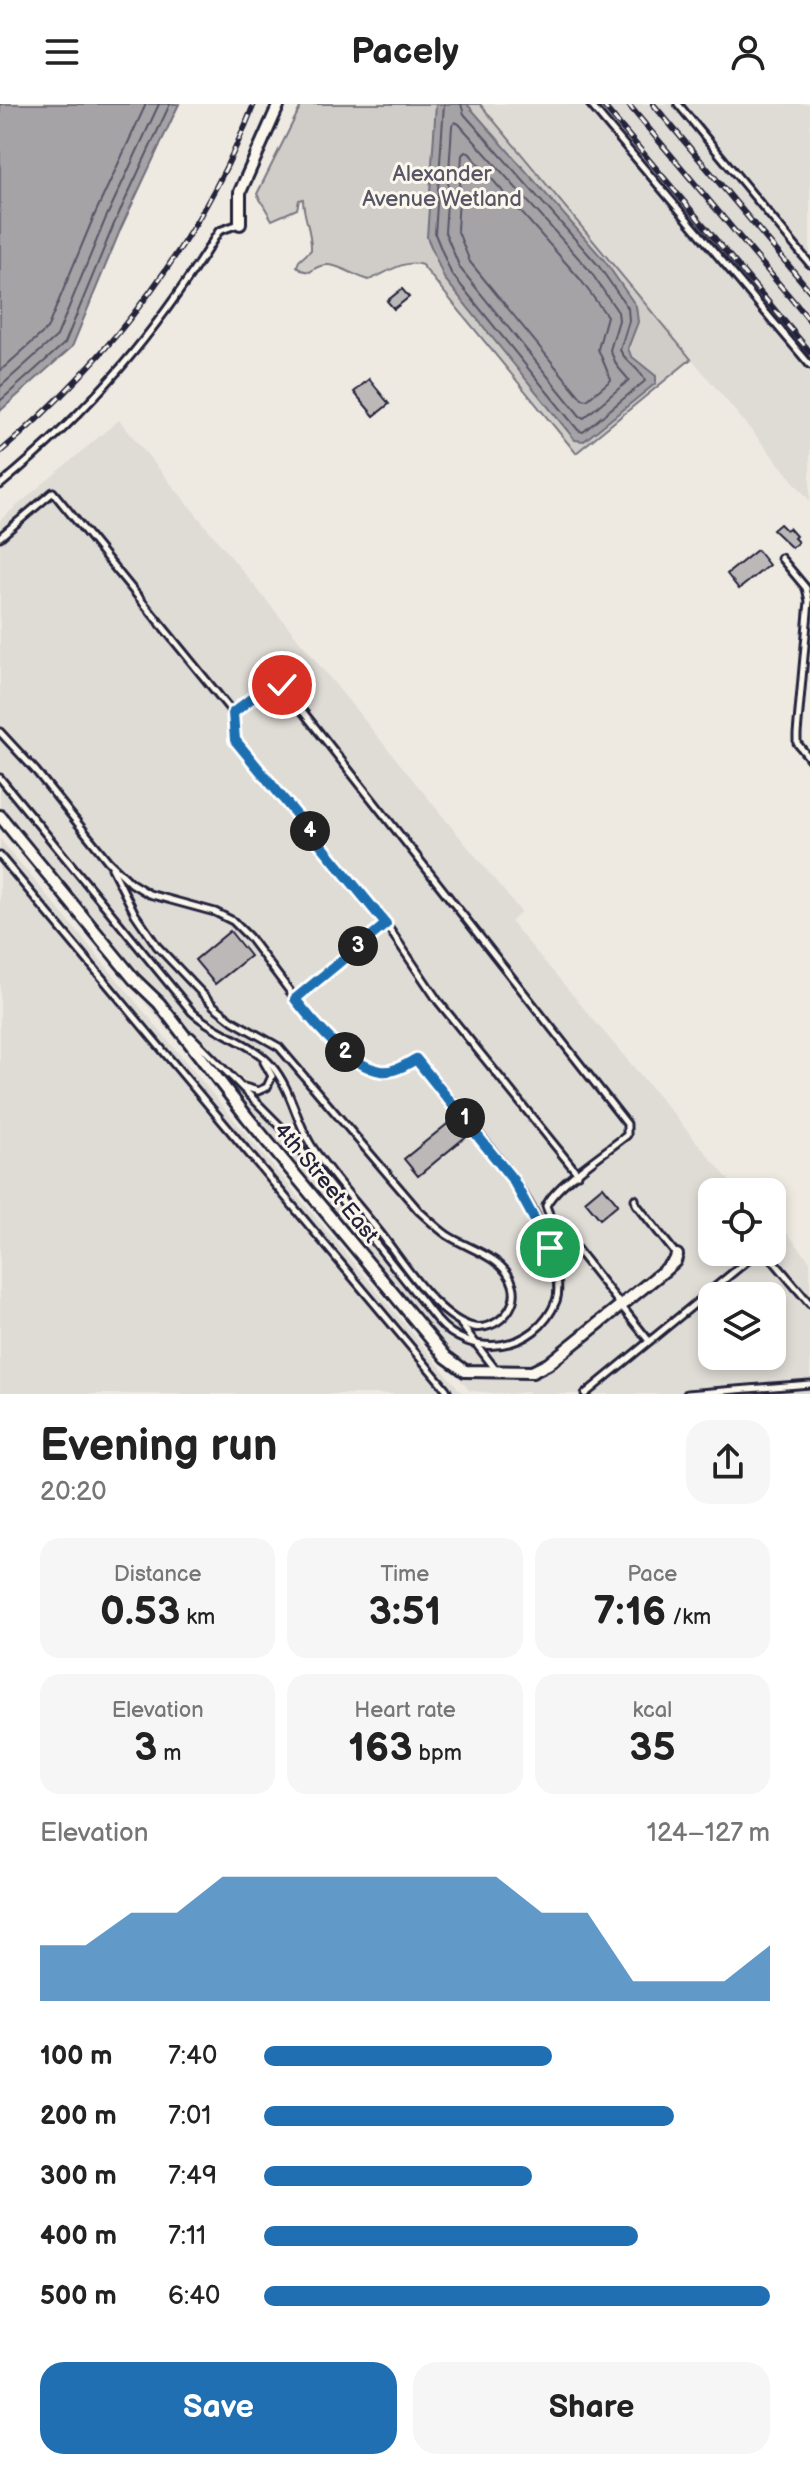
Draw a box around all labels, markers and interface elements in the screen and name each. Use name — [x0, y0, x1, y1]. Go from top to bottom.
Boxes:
icon: menu — [40, 30, 84, 74]
icon: person — [726, 30, 770, 74]
text: Pacely — [351, 31, 459, 74]
park label: Alexander Avenue Wetland — [362, 161, 522, 213]
pin — [248, 651, 316, 719]
icon: check — [260, 663, 304, 707]
pin: 4 — [290, 811, 330, 851]
text: 4 — [304, 817, 316, 844]
pin: 3 — [338, 926, 378, 966]
text: 3 — [352, 932, 364, 959]
pin: 2 — [325, 1032, 365, 1072]
text: 2 — [338, 1038, 352, 1065]
pin: 1 — [445, 1098, 485, 1138]
text: 1 — [460, 1104, 470, 1131]
street label: 4th Street East — [268, 1117, 384, 1249]
map controls — [698, 1178, 786, 1370]
button: locate — [698, 1178, 786, 1266]
pin — [516, 1214, 584, 1282]
icon: arrive — [528, 1226, 572, 1270]
button: layers — [698, 1282, 786, 1370]
text: Evening run — [40, 1420, 277, 1473]
button: share — [686, 1420, 770, 1504]
text: 20:20 — [40, 1477, 107, 1508]
text: Distance — [114, 1561, 202, 1588]
text: Time — [381, 1561, 429, 1588]
text: Pace — [627, 1561, 677, 1588]
text: 0.53 — [100, 1588, 180, 1636]
text: 3:51 — [369, 1588, 441, 1636]
text: 7:16 — [594, 1588, 666, 1636]
text: km — [180, 1604, 215, 1631]
text: /km — [666, 1604, 711, 1631]
text: Elevation — [112, 1697, 204, 1724]
text: Heart rate — [354, 1697, 456, 1724]
text: kcal — [633, 1697, 672, 1724]
text: 3 — [134, 1724, 157, 1772]
text: 163 — [348, 1724, 413, 1772]
text: 35 — [629, 1724, 676, 1772]
text: m — [157, 1740, 181, 1767]
text: bpm — [413, 1740, 462, 1767]
text: Elevation — [40, 1818, 148, 1849]
text: 124–127 m — [647, 1818, 770, 1849]
text: 100 m — [40, 2041, 113, 2072]
text: 7:40 — [168, 2041, 217, 2072]
text: 200 m — [40, 2101, 117, 2132]
text: 7:01 — [168, 2101, 211, 2132]
text: 300 m — [40, 2161, 117, 2192]
text: 7:49 — [168, 2161, 217, 2192]
text: 400 m — [40, 2221, 117, 2252]
text: 7:11 — [168, 2221, 206, 2252]
text: 500 m — [40, 2281, 117, 2312]
text: 6:40 — [168, 2281, 220, 2312]
button: Save — [40, 2362, 397, 2454]
button: Share — [413, 2362, 770, 2454]

